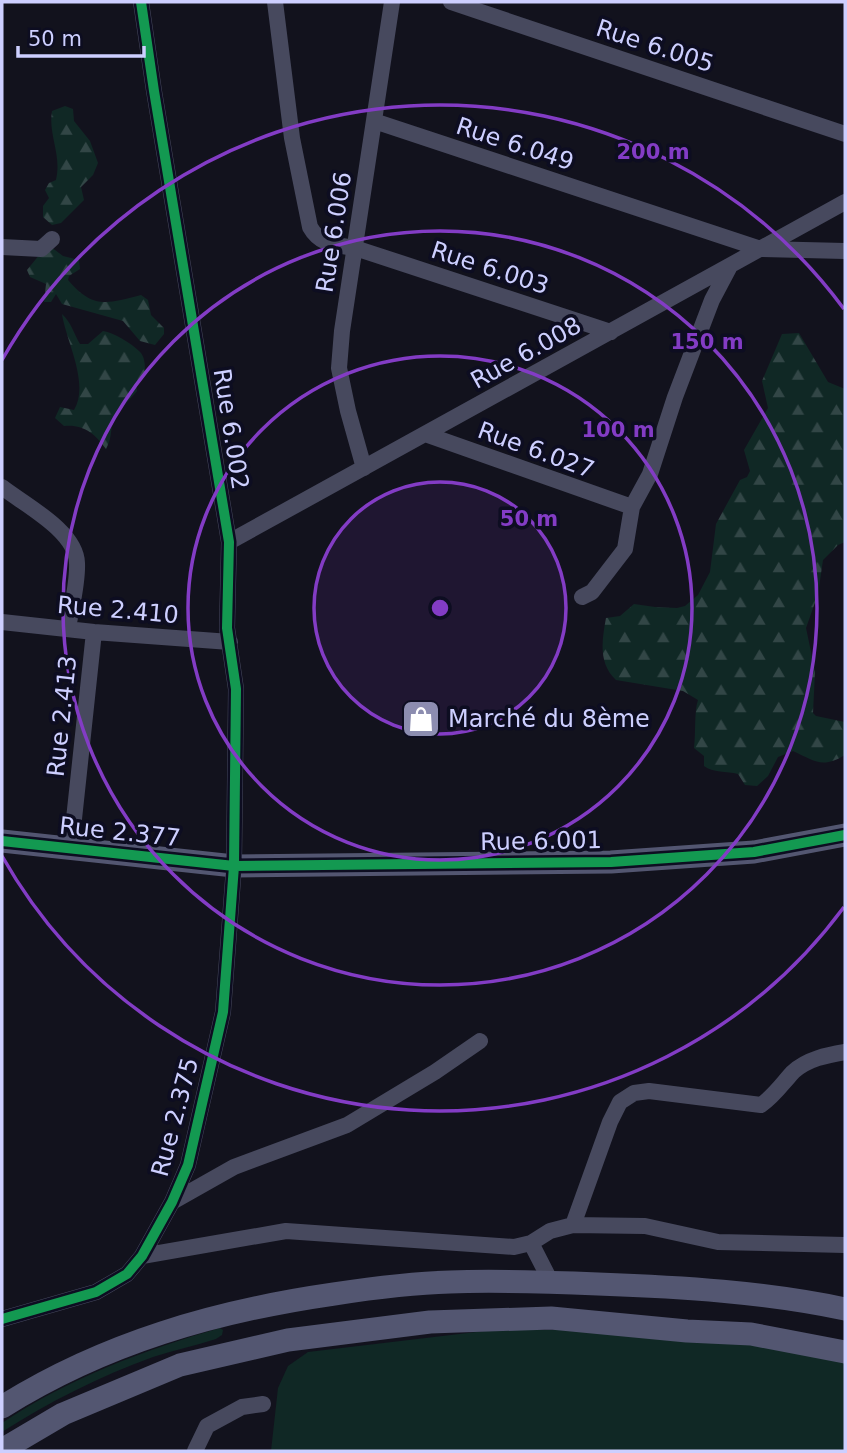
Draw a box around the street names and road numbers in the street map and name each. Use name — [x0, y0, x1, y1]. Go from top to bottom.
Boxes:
street label: Rue 6.005 — [593, 14, 717, 78]
street label: Rue 6.049 — [453, 112, 577, 176]
street label: Rue 6.006 — [311, 170, 357, 294]
street label: Rue 6.003 — [428, 236, 552, 300]
street label: Rue 6.008 — [466, 311, 586, 395]
street label: Rue 6.002 — [208, 367, 254, 491]
street label: Rue 6.027 — [474, 416, 598, 484]
street label: Rue 2.410 — [56, 591, 180, 629]
street label: Rue 2.413 — [42, 654, 82, 778]
street label: Rue 2.377 — [58, 812, 182, 852]
street label: Rue 6.001 — [480, 826, 602, 856]
street label: Rue 2.375 — [146, 1054, 204, 1180]

